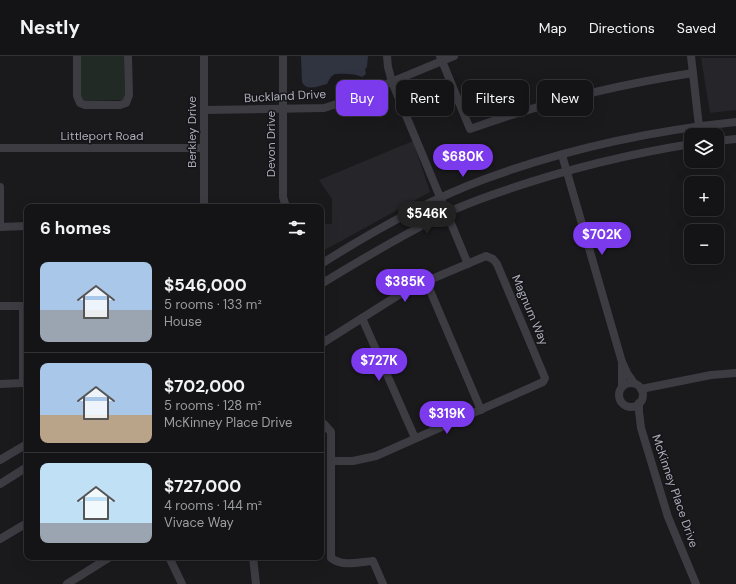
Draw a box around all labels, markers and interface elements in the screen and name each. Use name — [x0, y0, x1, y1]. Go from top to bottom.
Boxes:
text: Nestly — [20, 15, 80, 40]
text: Map — [539, 19, 567, 37]
text: Directions — [589, 19, 655, 37]
text: Saved — [677, 19, 716, 37]
chip: Buy — [336, 80, 388, 116]
chip: Rent — [396, 80, 454, 116]
chip: Filters — [462, 80, 529, 116]
chip: New — [537, 80, 593, 116]
street label: Buckland Drive — [244, 86, 327, 106]
street label: Berkley Drive — [184, 96, 200, 168]
street label: Devon Drive — [263, 111, 279, 177]
street label: Littleport Road — [60, 128, 144, 144]
map controls — [684, 128, 724, 264]
button: layers — [684, 128, 724, 168]
pin: $680K — [435, 144, 491, 178]
text: $680K — [442, 148, 484, 165]
button: + — [684, 176, 724, 216]
pin: $546K — [399, 201, 455, 235]
text: $546K — [406, 205, 448, 222]
text: 6 homes — [40, 217, 111, 239]
icon: filters — [286, 217, 308, 239]
pin: $702K — [574, 222, 630, 256]
button: − — [684, 224, 724, 264]
text: $702K — [582, 226, 622, 243]
pin: $385K — [377, 269, 433, 303]
street label: Magnum Way — [508, 272, 552, 348]
text: $385K — [385, 273, 425, 290]
text: $546,000 — [164, 274, 247, 296]
icon: home — [72, 278, 120, 326]
text: 5 rooms · 133 m² — [164, 296, 262, 313]
text: House — [164, 313, 202, 330]
pin: $727K — [351, 348, 407, 382]
text: $727K — [360, 352, 398, 369]
text: $702,000 — [164, 375, 245, 397]
icon: home — [72, 379, 120, 427]
text: 5 rooms · 128 m² — [164, 397, 262, 414]
pin: $319K — [419, 401, 475, 435]
text: $319K — [428, 405, 466, 422]
text: McKinney Place Drive — [164, 414, 292, 431]
street label: McKinney Place Drive — [648, 432, 702, 550]
text: $727,000 — [164, 475, 241, 497]
icon: home — [72, 479, 120, 527]
text: 4 rooms · 144 m² — [164, 497, 262, 514]
text: Vivace Way — [164, 514, 234, 531]

